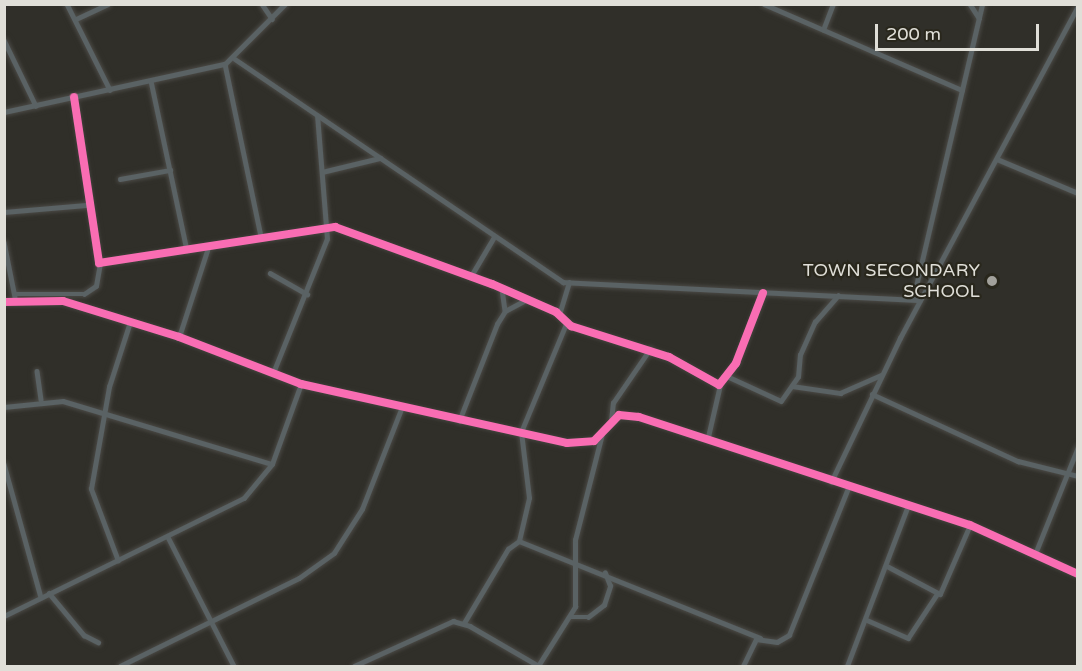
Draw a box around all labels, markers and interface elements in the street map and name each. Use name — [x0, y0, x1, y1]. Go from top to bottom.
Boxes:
scale bar — [878, 12, 1042, 50]
text: 200 m — [886, 23, 941, 45]
place label: TOWN SECONDARY SCHOOL — [803, 260, 980, 302]
marker: TOWN SECONDARY SCHOOL — [985, 274, 999, 288]

